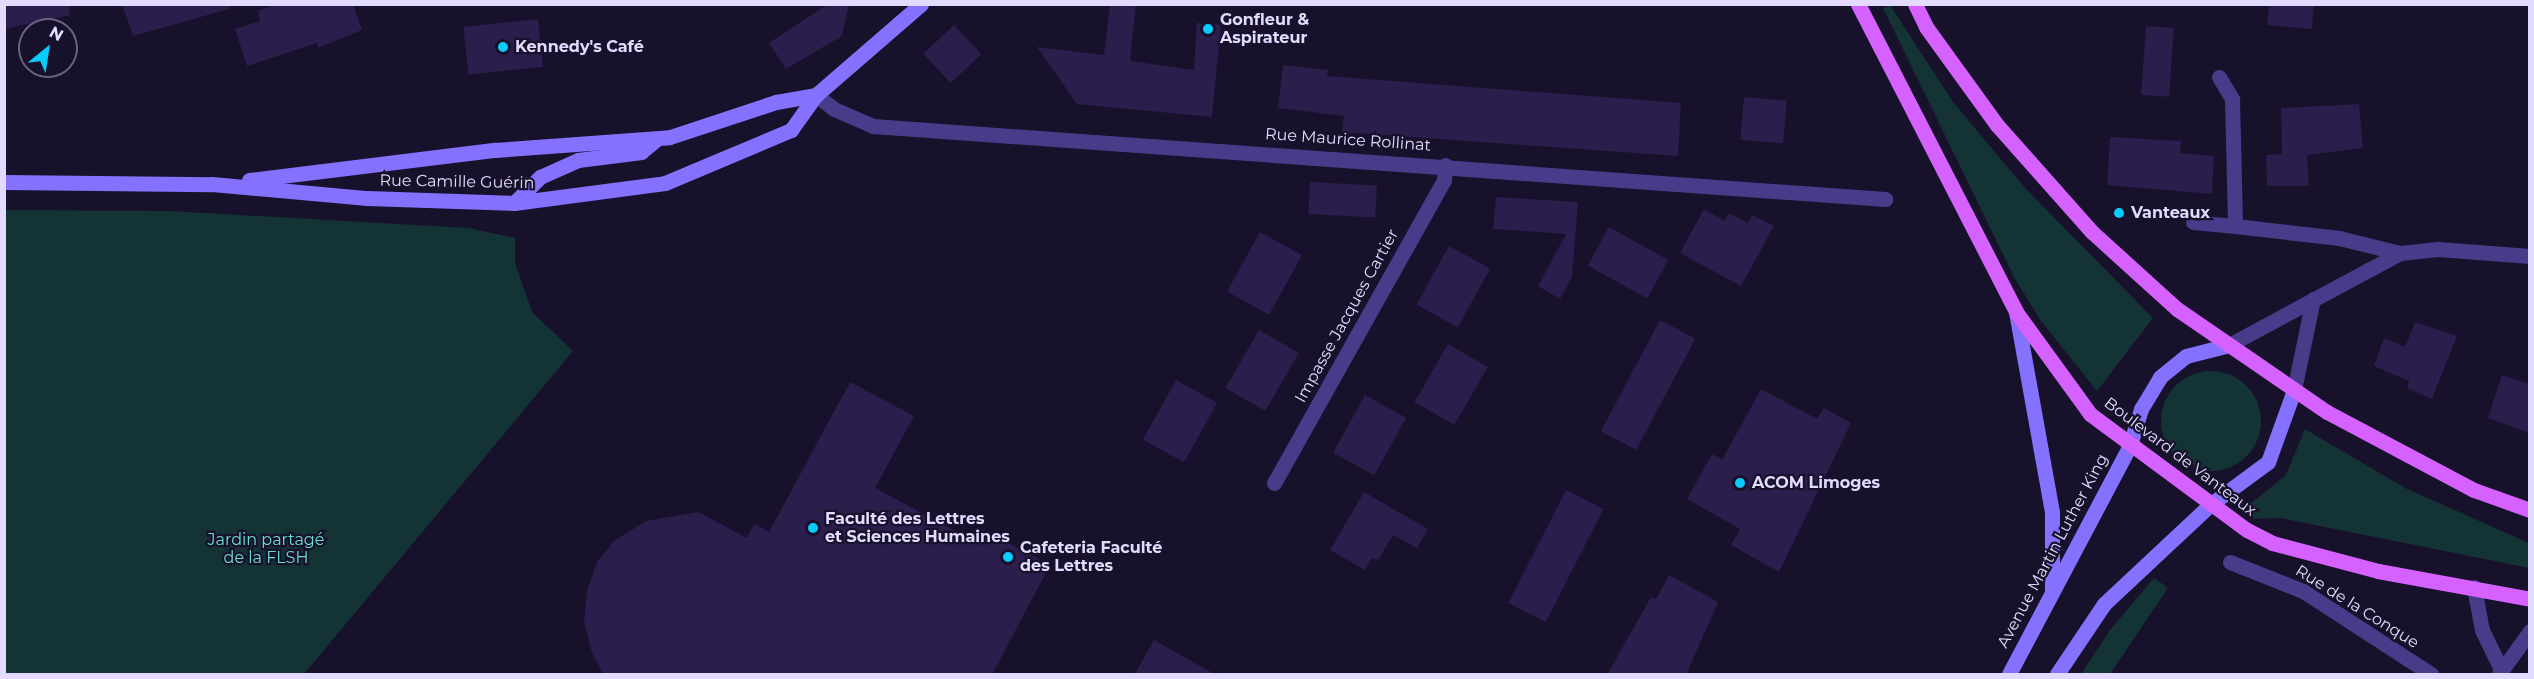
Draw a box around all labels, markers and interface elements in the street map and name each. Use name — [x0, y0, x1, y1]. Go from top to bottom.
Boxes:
place label: Gonfleur & Aspirateur — [1220, 10, 1309, 48]
north arrow — [18, 18, 78, 78]
text: N — [46, 22, 67, 45]
marker: Gonfleur & Aspirateur — [1201, 22, 1215, 36]
place label: Kennedy's Café — [515, 37, 644, 57]
marker: Kennedy's Café — [496, 40, 510, 54]
street label: Rue Maurice Rollinat — [1264, 125, 1432, 155]
street label: Rue Camille Guérin — [379, 171, 535, 193]
place label: Vanteaux — [2131, 203, 2210, 223]
marker: Vanteaux — [2112, 206, 2126, 220]
street label: Impasse Jacques Cartier — [1291, 226, 1403, 406]
street label: Boulevard de Vanteaux — [2100, 394, 2260, 520]
street label: Avenue Martin Luther King — [1994, 451, 2112, 651]
place label: ACOM Limoges — [1752, 473, 1880, 493]
marker: ACOM Limoges — [1733, 476, 1747, 490]
place label: Faculté des Lettres et Sciences Humaines — [825, 509, 1010, 547]
marker: Faculté des Lettres et Sciences Humaines — [806, 521, 820, 535]
park label: Jardin partagé de la FLSH — [208, 530, 324, 568]
place label: Cafeteria Faculté des Lettres — [1020, 538, 1162, 576]
marker: Cafeteria Faculté des Lettres — [1001, 550, 1015, 564]
street label: Rue de la Conque — [2292, 561, 2422, 653]

